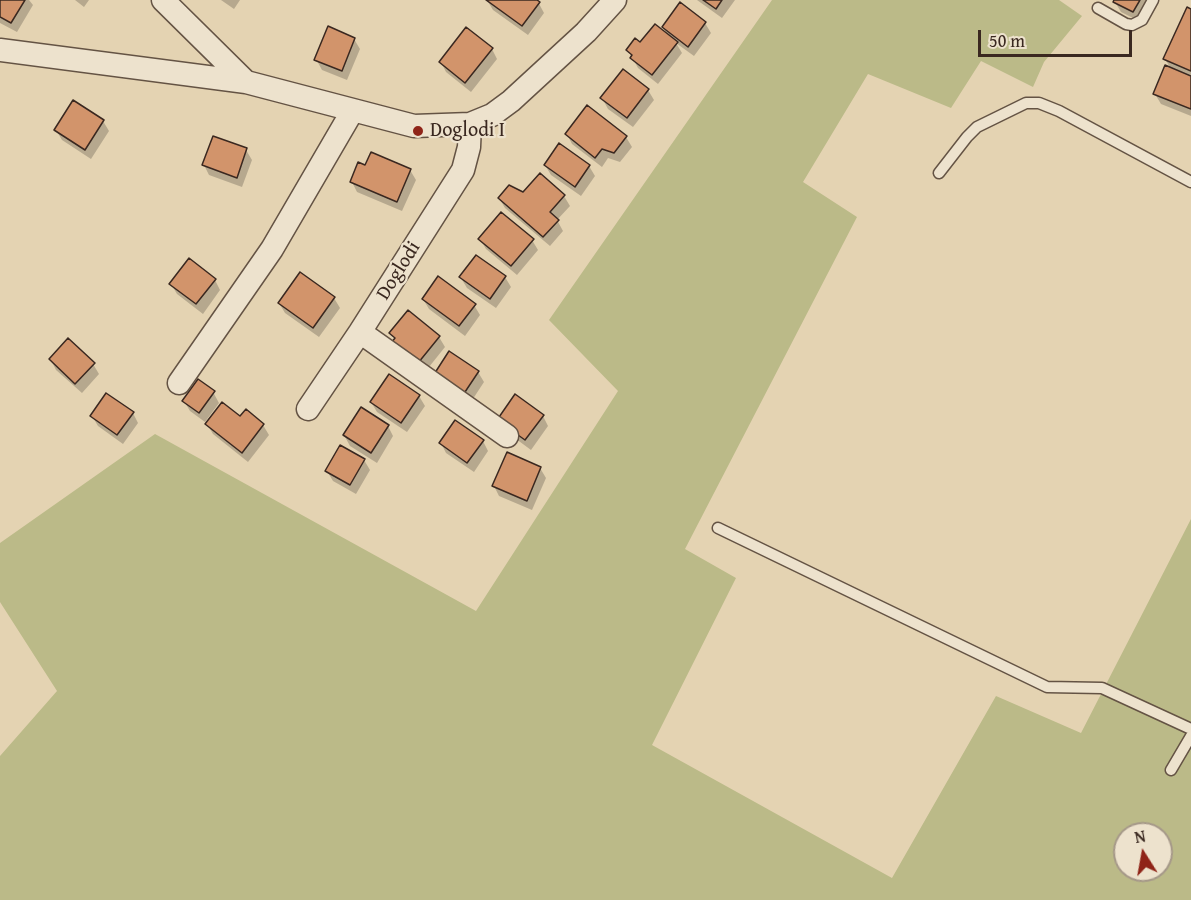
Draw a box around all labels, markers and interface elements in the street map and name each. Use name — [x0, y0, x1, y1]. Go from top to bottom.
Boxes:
scale bar — [981, 18, 1136, 56]
text: 50 m — [989, 27, 1025, 54]
place label: Doglodi I — [430, 119, 505, 143]
marker: Doglodi I — [411, 124, 425, 138]
street label: Doglodi — [372, 237, 426, 305]
north arrow — [1113, 822, 1173, 882]
text: N — [1132, 823, 1147, 849]

